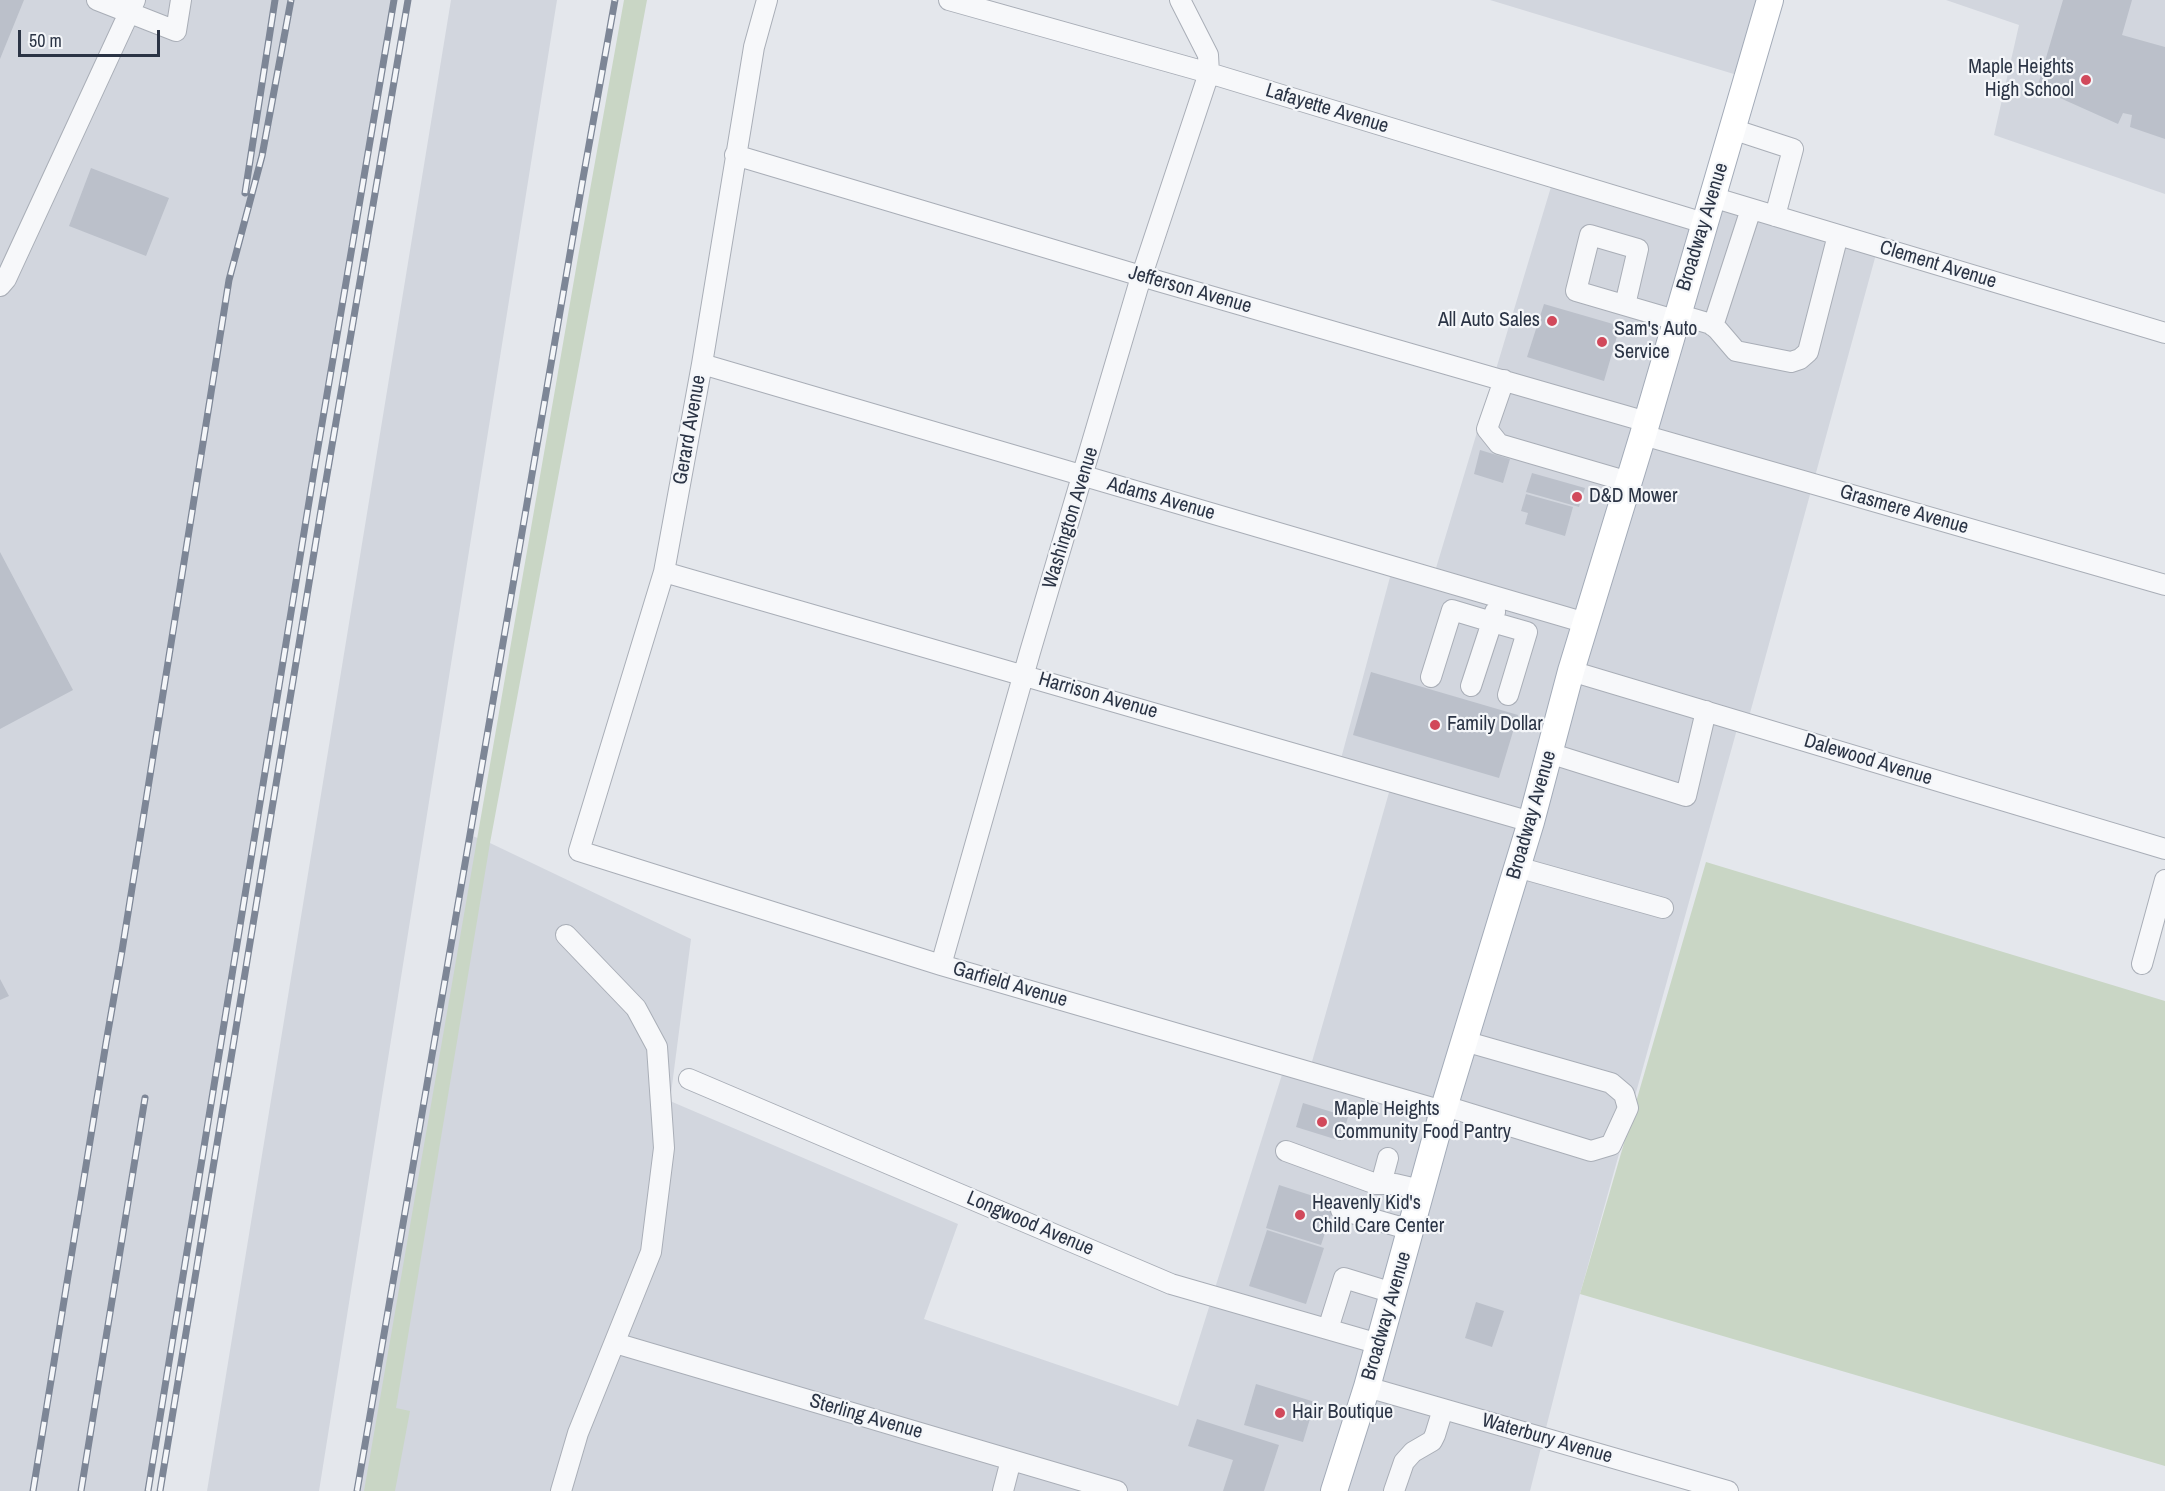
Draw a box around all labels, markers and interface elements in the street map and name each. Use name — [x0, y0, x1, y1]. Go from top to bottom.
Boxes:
scale bar — [21, 18, 164, 56]
text: 50 m — [29, 28, 62, 53]
place label: Maple Heights High School — [1968, 56, 2074, 103]
marker: Maple Heights High School — [2079, 73, 2093, 87]
street label: Lafayette Avenue — [1263, 79, 1391, 139]
street label: Broadway Avenue — [1672, 160, 1734, 294]
street label: Clement Avenue — [1877, 236, 1999, 294]
street label: Jefferson Avenue — [1126, 261, 1254, 319]
place label: All Auto Sales — [1438, 309, 1540, 333]
marker: All Auto Sales — [1545, 314, 1559, 328]
place label: Sam's Auto Service — [1614, 318, 1697, 365]
marker: Sam's Auto Service — [1595, 335, 1609, 349]
street label: Gerard Avenue — [669, 373, 711, 487]
street label: Washington Avenue — [1038, 444, 1104, 592]
street label: Adams Avenue — [1104, 472, 1218, 526]
street label: Grasmere Avenue — [1837, 480, 1971, 540]
place label: D&D Mower — [1589, 485, 1677, 509]
marker: D&D Mower — [1570, 490, 1584, 504]
street label: Harrison Avenue — [1036, 668, 1160, 724]
place label: Family Dollar — [1447, 713, 1543, 737]
marker: Family Dollar — [1428, 718, 1442, 732]
street label: Dalewood Avenue — [1801, 729, 1935, 791]
street label: Broadway Avenue — [1502, 748, 1562, 882]
street label: Garfield Avenue — [950, 957, 1070, 1013]
place label: Maple Heights Community Food Pantry — [1334, 1098, 1511, 1145]
marker: Maple Heights Community Food Pantry — [1315, 1115, 1329, 1129]
street label: Longwood Avenue — [963, 1186, 1097, 1262]
place label: Heavenly Kid's Child Care Center — [1312, 1192, 1444, 1239]
marker: Heavenly Kid's Child Care Center — [1293, 1208, 1307, 1222]
street label: Broadway Avenue — [1357, 1249, 1417, 1383]
street label: Sterling Avenue — [807, 1389, 925, 1445]
place label: Hair Boutique — [1292, 1401, 1393, 1425]
marker: Hair Boutique — [1273, 1406, 1287, 1420]
street label: Waterbury Avenue — [1479, 1409, 1615, 1469]

